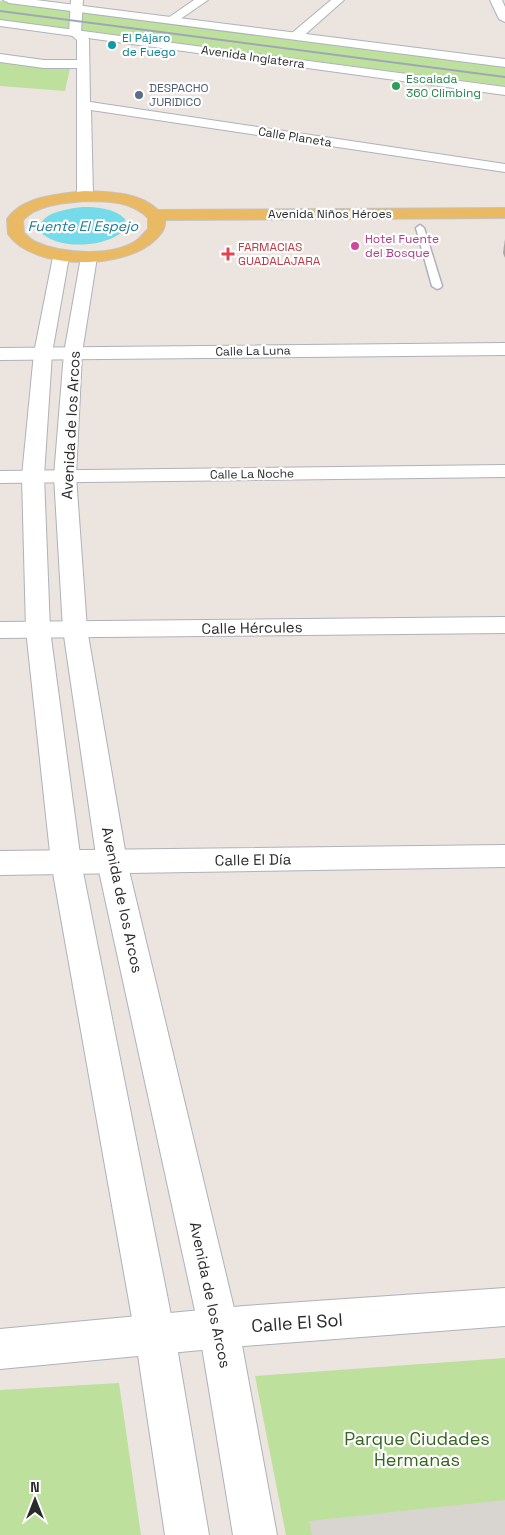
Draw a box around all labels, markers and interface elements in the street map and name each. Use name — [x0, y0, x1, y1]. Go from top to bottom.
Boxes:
place label: El Pájaro de Fuego — [122, 30, 176, 60]
marker: El Pájaro de Fuego — [106, 39, 118, 51]
street label: Avenida Inglaterra — [200, 42, 306, 72]
place label: Escalada 360 Climbing — [406, 71, 481, 101]
place label: DESPACHO JURIDICO — [149, 80, 209, 110]
marker: Escalada 360 Climbing — [390, 80, 402, 92]
marker: DESPACHO JURIDICO — [133, 89, 145, 101]
street label: Calle Planeta — [257, 123, 333, 151]
street label: Avenida Niños Héroes — [268, 206, 392, 222]
water label: Fuente El Espejo — [28, 217, 139, 235]
place label: Hotel Fuente del Bosque — [365, 231, 439, 261]
place label: FARMACIAS GUADALAJARA — [238, 239, 321, 269]
marker: Hotel Fuente del Bosque — [349, 240, 361, 252]
marker: FARMACIAS GUADALAJARA — [222, 248, 234, 260]
street label: Calle La Luna — [215, 342, 291, 360]
street label: Avenida de los Arcos — [57, 350, 84, 500]
street label: Calle La Noche — [210, 465, 294, 483]
street label: Calle Hércules — [201, 617, 303, 638]
street label: Avenida de los Arcos — [98, 825, 147, 975]
street label: Calle El Día — [215, 849, 292, 870]
street label: Avenida de los Arcos — [186, 1220, 235, 1370]
street label: Calle El Sol — [250, 1308, 344, 1337]
park label: Parque Ciudades Hermanas — [344, 1427, 490, 1471]
north arrow — [10, 1475, 60, 1525]
text: N — [30, 1478, 40, 1496]

